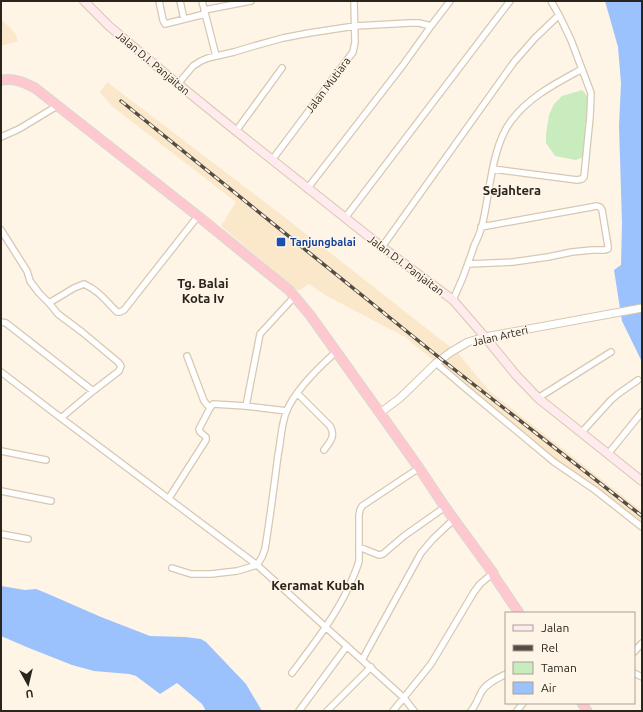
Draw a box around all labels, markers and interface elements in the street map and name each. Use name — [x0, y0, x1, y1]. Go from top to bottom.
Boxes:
street label: Jalan D.I. Panjaitan — [114, 29, 192, 97]
street label: Jalan Mutiara — [303, 55, 353, 115]
district label: Sejahtera — [483, 183, 541, 197]
street label: Jalan D.I. Panjaitan — [366, 232, 446, 298]
marker: Tanjungbalai — [275, 236, 287, 248]
place label: Tanjungbalai — [290, 236, 356, 248]
district label: Tg. Balai Kota Iv — [177, 276, 229, 305]
street label: Jalan Arteri — [471, 324, 529, 348]
district label: Keramat Kubah — [271, 578, 365, 592]
legend — [505, 612, 635, 704]
text: Jalan — [541, 621, 569, 634]
text: Rel — [541, 641, 558, 654]
text: Taman — [541, 661, 577, 674]
north arrow — [8, 664, 48, 704]
text: Air — [541, 681, 557, 694]
text: U — [25, 687, 34, 700]

